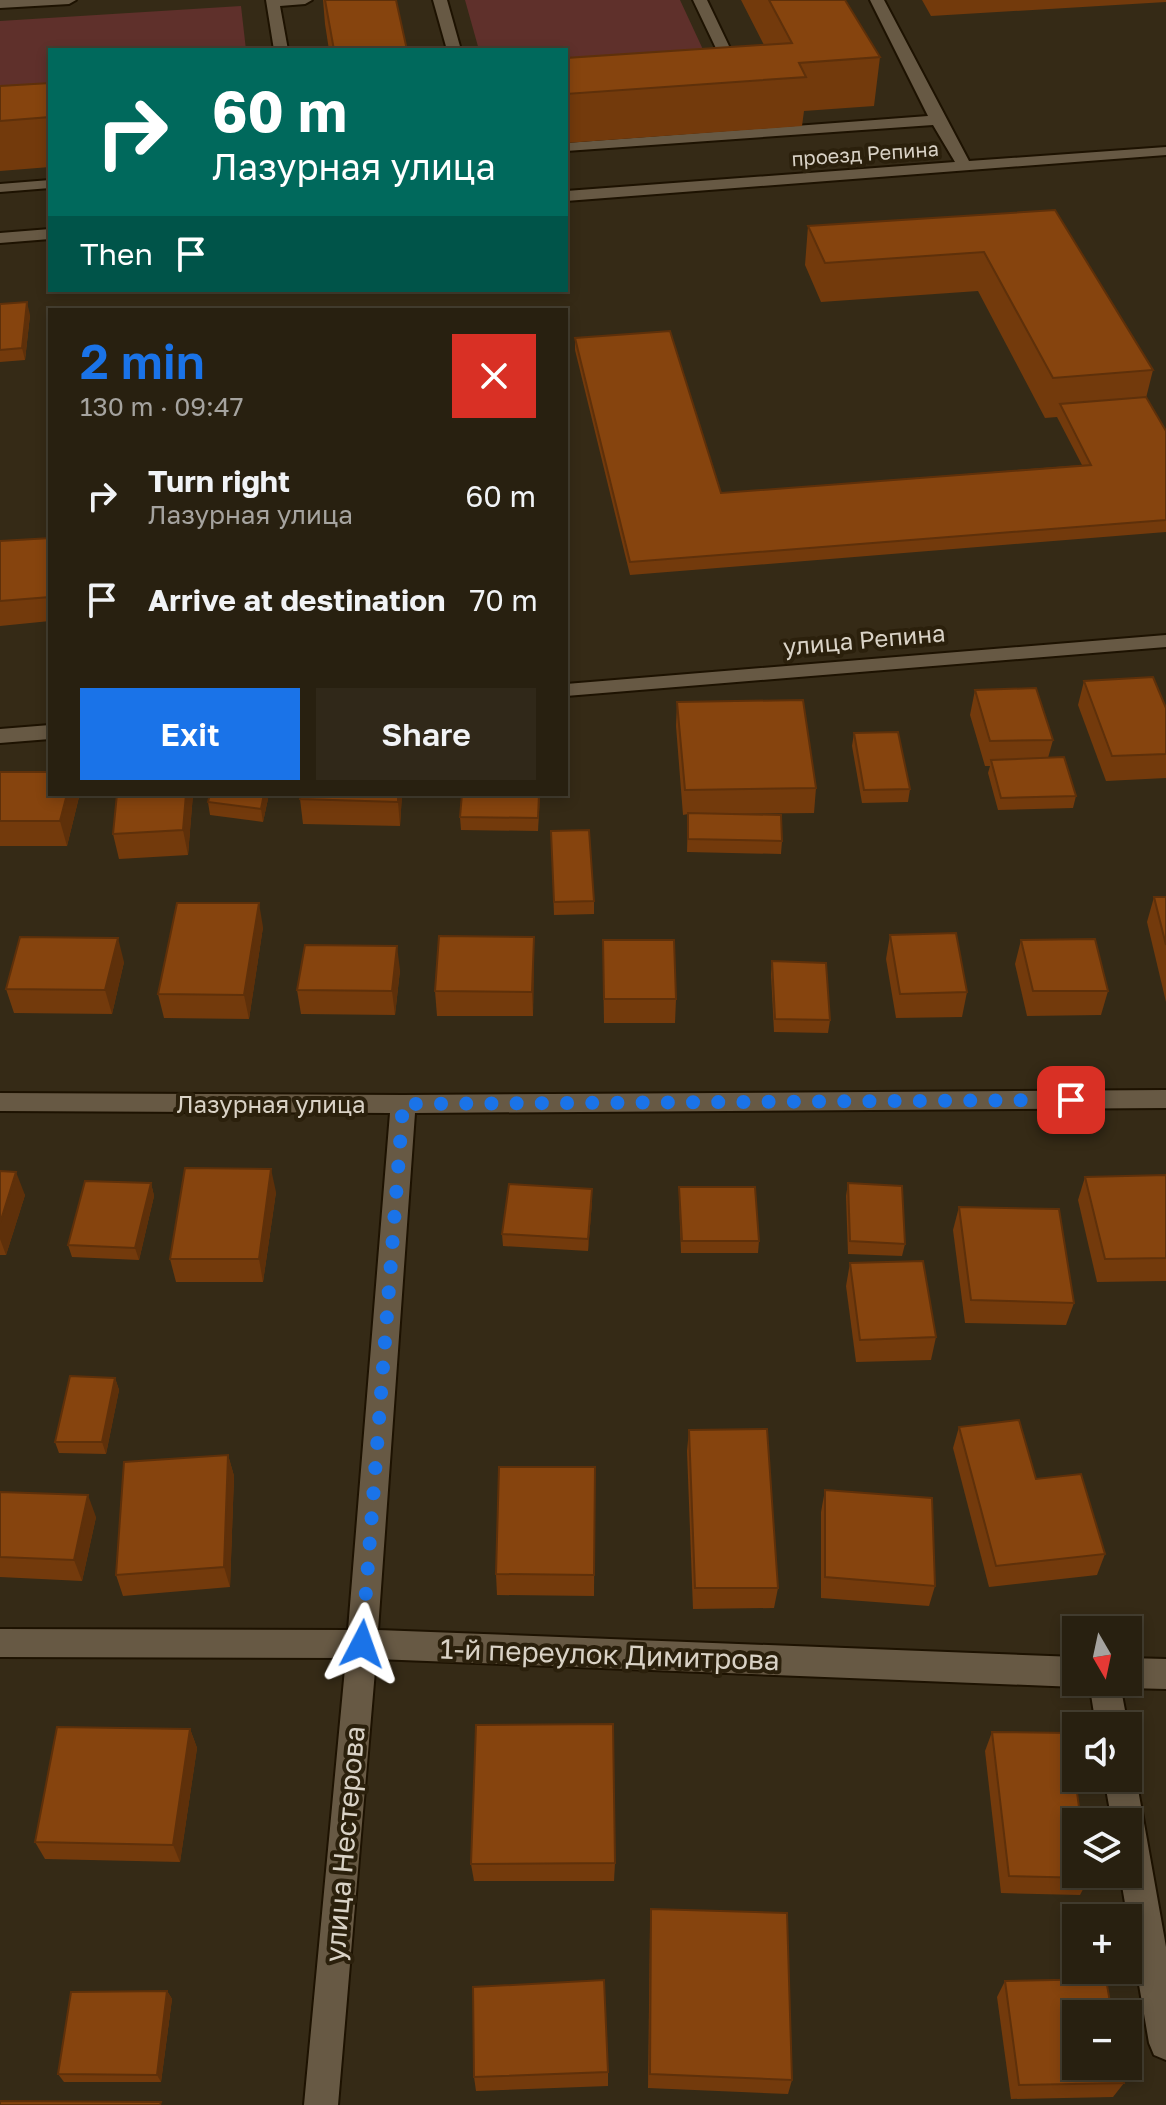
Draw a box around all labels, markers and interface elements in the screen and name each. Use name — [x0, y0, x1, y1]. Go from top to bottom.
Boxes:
text: 60 m — [212, 77, 347, 144]
icon: right — [80, 80, 184, 184]
street label: проезд Репина — [790, 136, 940, 170]
text: Лазурная улица — [212, 145, 496, 188]
icon: arrive — [169, 232, 213, 276]
text: Then — [80, 236, 153, 272]
text: 2 min — [80, 332, 205, 390]
button: close — [452, 334, 536, 418]
text: 130 m · 09:47 — [80, 391, 244, 422]
text: Turn right — [148, 463, 290, 499]
icon: right — [80, 474, 124, 518]
text: 60 m — [465, 478, 536, 514]
text: Лазурная улица — [148, 499, 353, 530]
icon: arrive — [80, 578, 124, 622]
text: Arrive at destination — [148, 582, 445, 618]
text: 70 m — [469, 582, 538, 618]
street label: улица Репина — [782, 617, 946, 661]
button: Exit — [80, 688, 300, 780]
button: Share — [316, 688, 536, 780]
pin — [1037, 1066, 1105, 1134]
icon: arrive — [1049, 1078, 1093, 1122]
street label: Лазурная улица — [176, 1089, 366, 1118]
position arrow — [320, 1602, 404, 1686]
north arrow — [1062, 1616, 1142, 1696]
map controls — [1062, 1616, 1142, 2080]
street label: 1-й переулок Димитрова — [440, 1632, 780, 1676]
button: sound — [1062, 1712, 1142, 1792]
street label: улица Нестерова — [317, 1724, 371, 1964]
button: layers — [1062, 1808, 1142, 1888]
button: + — [1062, 1904, 1142, 1984]
button: − — [1062, 2000, 1142, 2080]

